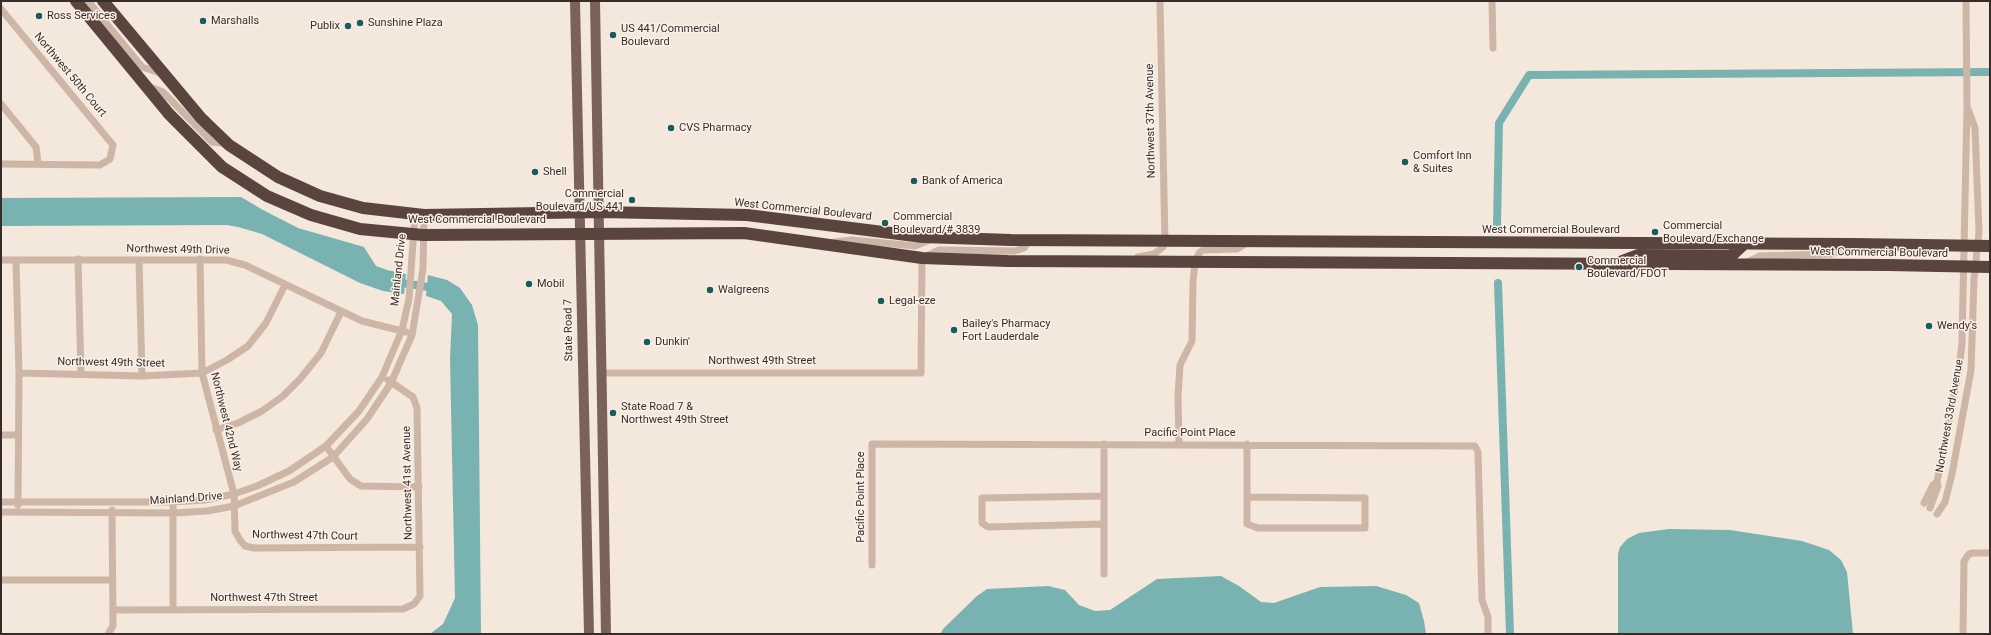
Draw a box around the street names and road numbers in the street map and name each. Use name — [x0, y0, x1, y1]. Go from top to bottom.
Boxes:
street label: Northwest 50th Court — [31, 30, 109, 120]
street label: Northwest 37th Avenue — [1143, 64, 1159, 178]
street label: West Commercial Boulevard — [734, 196, 872, 224]
street label: West Commercial Boulevard — [408, 213, 546, 227]
street label: West Commercial Boulevard — [1482, 223, 1620, 237]
street label: Mainland Drive — [389, 233, 409, 307]
street label: Northwest 49th Drive — [126, 242, 230, 258]
street label: West Commercial Boulevard — [1810, 245, 1948, 261]
street label: State Road 7 — [562, 299, 576, 361]
street label: Northwest 49th Street — [708, 354, 816, 368]
street label: Northwest 49th Street — [57, 355, 165, 371]
street label: Northwest 33rd Avenue — [1934, 358, 1966, 474]
street label: Northwest 42nd Way — [207, 371, 245, 473]
street label: Northwest 41st Avenue — [400, 426, 416, 540]
street label: Pacific Point Place — [1144, 426, 1236, 440]
street label: Pacific Point Place — [854, 451, 868, 543]
street label: Mainland Drive — [149, 490, 223, 508]
street label: Northwest 47th Court — [252, 528, 358, 544]
street label: Northwest 47th Street — [210, 591, 318, 605]

